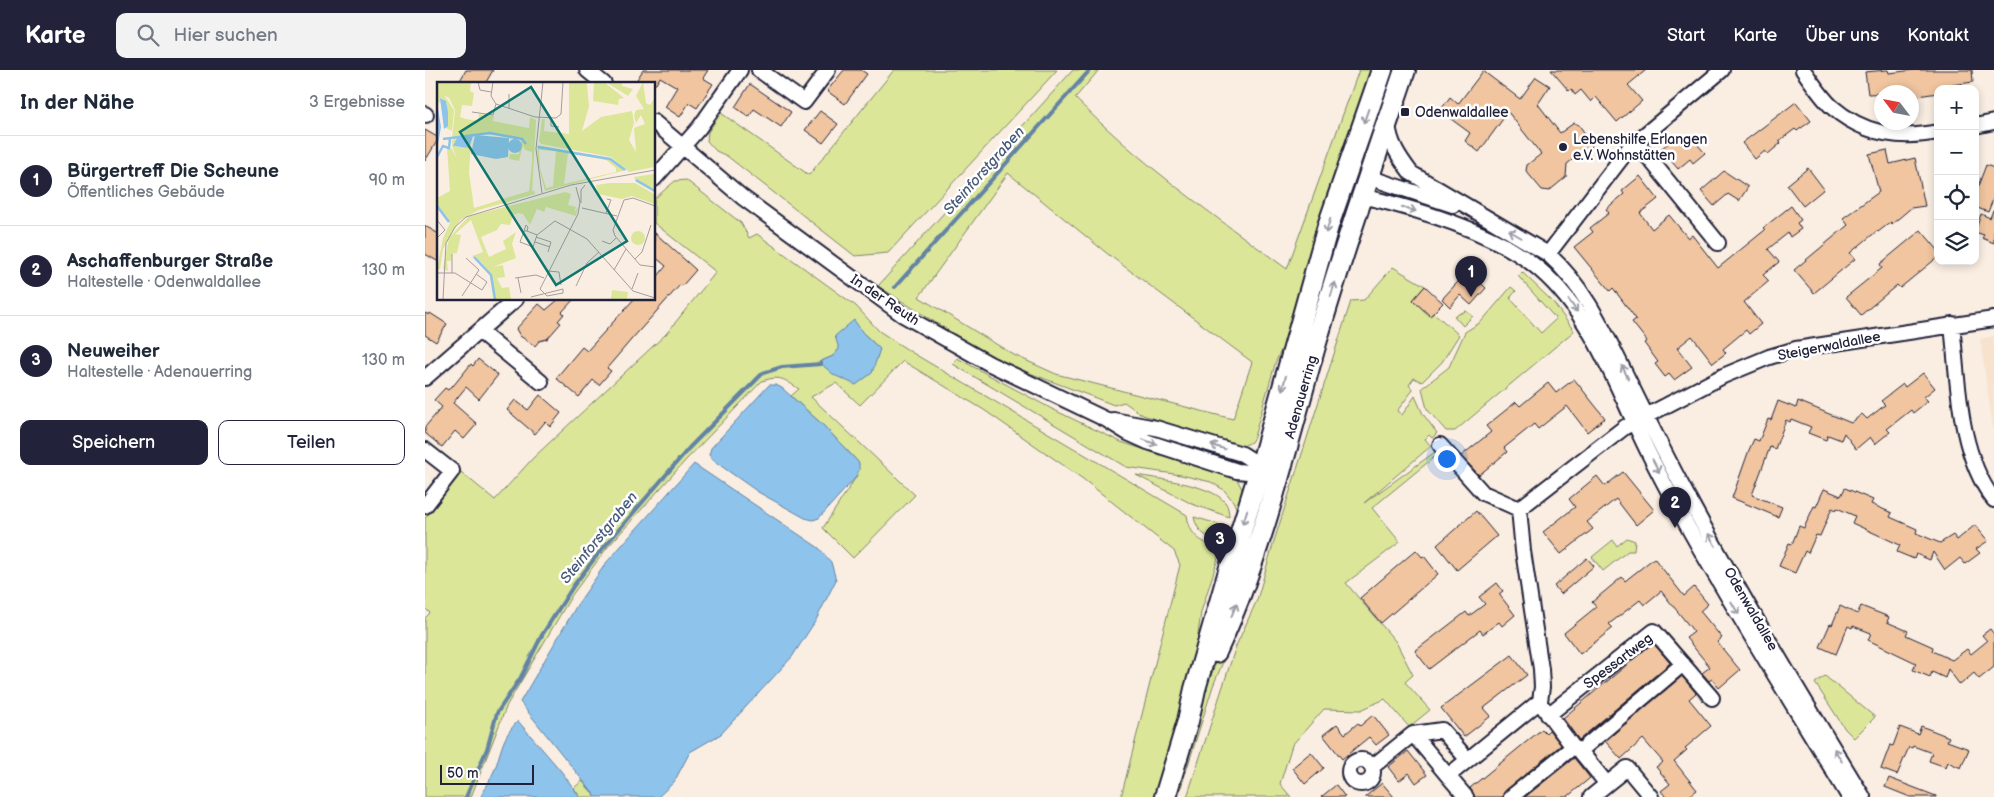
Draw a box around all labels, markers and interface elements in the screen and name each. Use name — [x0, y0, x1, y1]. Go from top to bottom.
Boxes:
search box — [116, 13, 466, 58]
text: Karte — [25, 21, 86, 50]
icon: search — [134, 21, 162, 49]
text: Hier suchen — [174, 24, 278, 47]
text: Start — [1667, 25, 1705, 46]
text: Karte — [1733, 25, 1777, 46]
text: Über uns — [1805, 25, 1879, 46]
text: Kontakt — [1907, 25, 1969, 46]
inset map — [437, 82, 655, 300]
north arrow — [1874, 85, 1919, 130]
map controls — [1934, 85, 1979, 265]
button: + — [1934, 85, 1979, 130]
text: In der Nähe — [20, 90, 134, 115]
text: 3 Ergebnisse — [309, 93, 405, 112]
place label: Odenwaldallee — [1415, 104, 1509, 121]
marker: Odenwaldallee — [1399, 106, 1411, 118]
one-way arrow — [1361, 108, 1370, 123]
water label: Steinforstgraben — [939, 123, 1029, 219]
button: − — [1934, 130, 1979, 175]
place label: Lebenshilfe Erlangen e.V. Wohnstätten — [1573, 131, 1707, 164]
marker: Lebenshilfe Erlangen e.V. Wohnstätten — [1557, 141, 1569, 153]
text: Bürgertreff Die Scheune — [67, 160, 279, 183]
text: 1 — [33, 171, 39, 190]
text: 90 m — [369, 171, 405, 190]
button: locate — [1934, 175, 1979, 220]
text: Öffentliches Gebäude — [67, 183, 225, 202]
one-way arrow — [1400, 205, 1416, 214]
one-way arrow — [1323, 217, 1332, 233]
button: layers — [1934, 220, 1979, 265]
one-way arrow — [1508, 229, 1523, 239]
text: Aschaffenburger Straße — [67, 250, 273, 273]
pin: 1 — [1455, 256, 1487, 297]
text: 2 — [31, 261, 41, 280]
text: 130 m — [362, 261, 405, 280]
street label: In der Reuth — [847, 271, 923, 329]
text: Haltestelle · Odenwaldallee — [67, 273, 261, 292]
one-way arrow — [1329, 281, 1338, 297]
one-way arrow — [1568, 299, 1578, 313]
street label: Steigerwaldallee — [1776, 328, 1882, 364]
text: Neuweiher — [67, 340, 160, 363]
text: 3 — [31, 351, 41, 370]
text: 130 m — [362, 351, 405, 370]
street label: Adenauerring — [1281, 353, 1321, 441]
text: Haltestelle · Adenauerring — [67, 363, 252, 382]
one-way arrow — [1620, 365, 1629, 380]
one-way arrow — [1279, 374, 1288, 390]
button: Speichern — [20, 420, 208, 465]
button: Teilen — [218, 420, 405, 465]
one-way arrow — [1142, 438, 1157, 447]
one-way arrow — [1211, 442, 1227, 452]
your location — [1434, 446, 1460, 472]
one-way arrow — [1651, 459, 1661, 473]
pin: 2 — [1659, 487, 1691, 528]
water label: Steinforstgraben — [556, 488, 642, 588]
one-way arrow — [1240, 508, 1250, 524]
pin: 3 — [1204, 523, 1236, 564]
one-way arrow — [1707, 532, 1717, 547]
street label: Odenwaldallee — [1720, 564, 1782, 654]
one-way arrow — [1730, 601, 1740, 615]
one-way arrow — [1231, 602, 1240, 617]
street label: Spessartweg — [1580, 630, 1656, 692]
one-way arrow — [1832, 749, 1842, 763]
scale bar — [440, 762, 534, 785]
text: 50 m — [447, 765, 479, 782]

